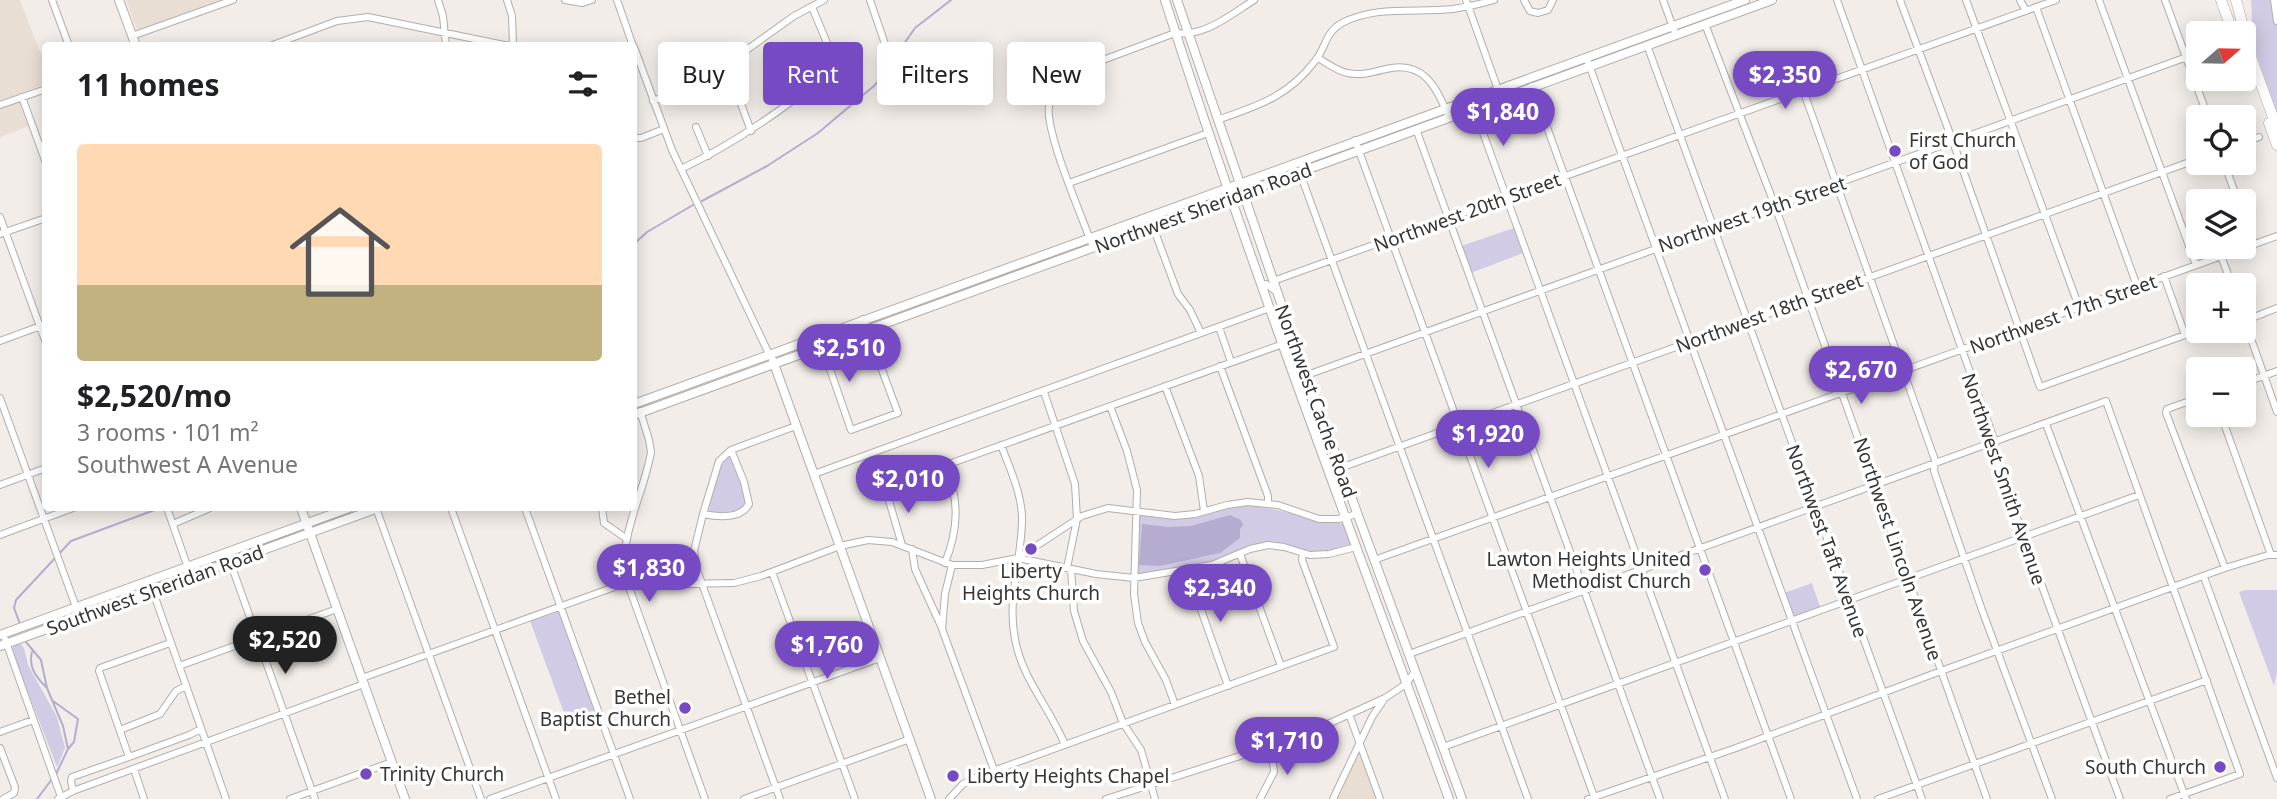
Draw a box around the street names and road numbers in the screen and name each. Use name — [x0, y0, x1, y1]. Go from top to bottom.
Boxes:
street label: Northwest Sheridan Road — [1091, 157, 1315, 259]
street label: Northwest 20th Street — [1370, 166, 1564, 258]
street label: Northwest 19th Street — [1655, 170, 1850, 258]
street label: Northwest 18th Street — [1672, 267, 1866, 359]
street label: Northwest 17th Street — [1966, 268, 2160, 360]
street label: Northwest Cache Road — [1269, 301, 1363, 501]
street label: Northwest Smith Avenue — [1956, 370, 2052, 588]
street label: Northwest Lincoln Avenue — [1848, 434, 1948, 664]
street label: Northwest Taft Avenue — [1780, 441, 1874, 641]
street label: Southwest Sheridan Road — [43, 539, 267, 641]

